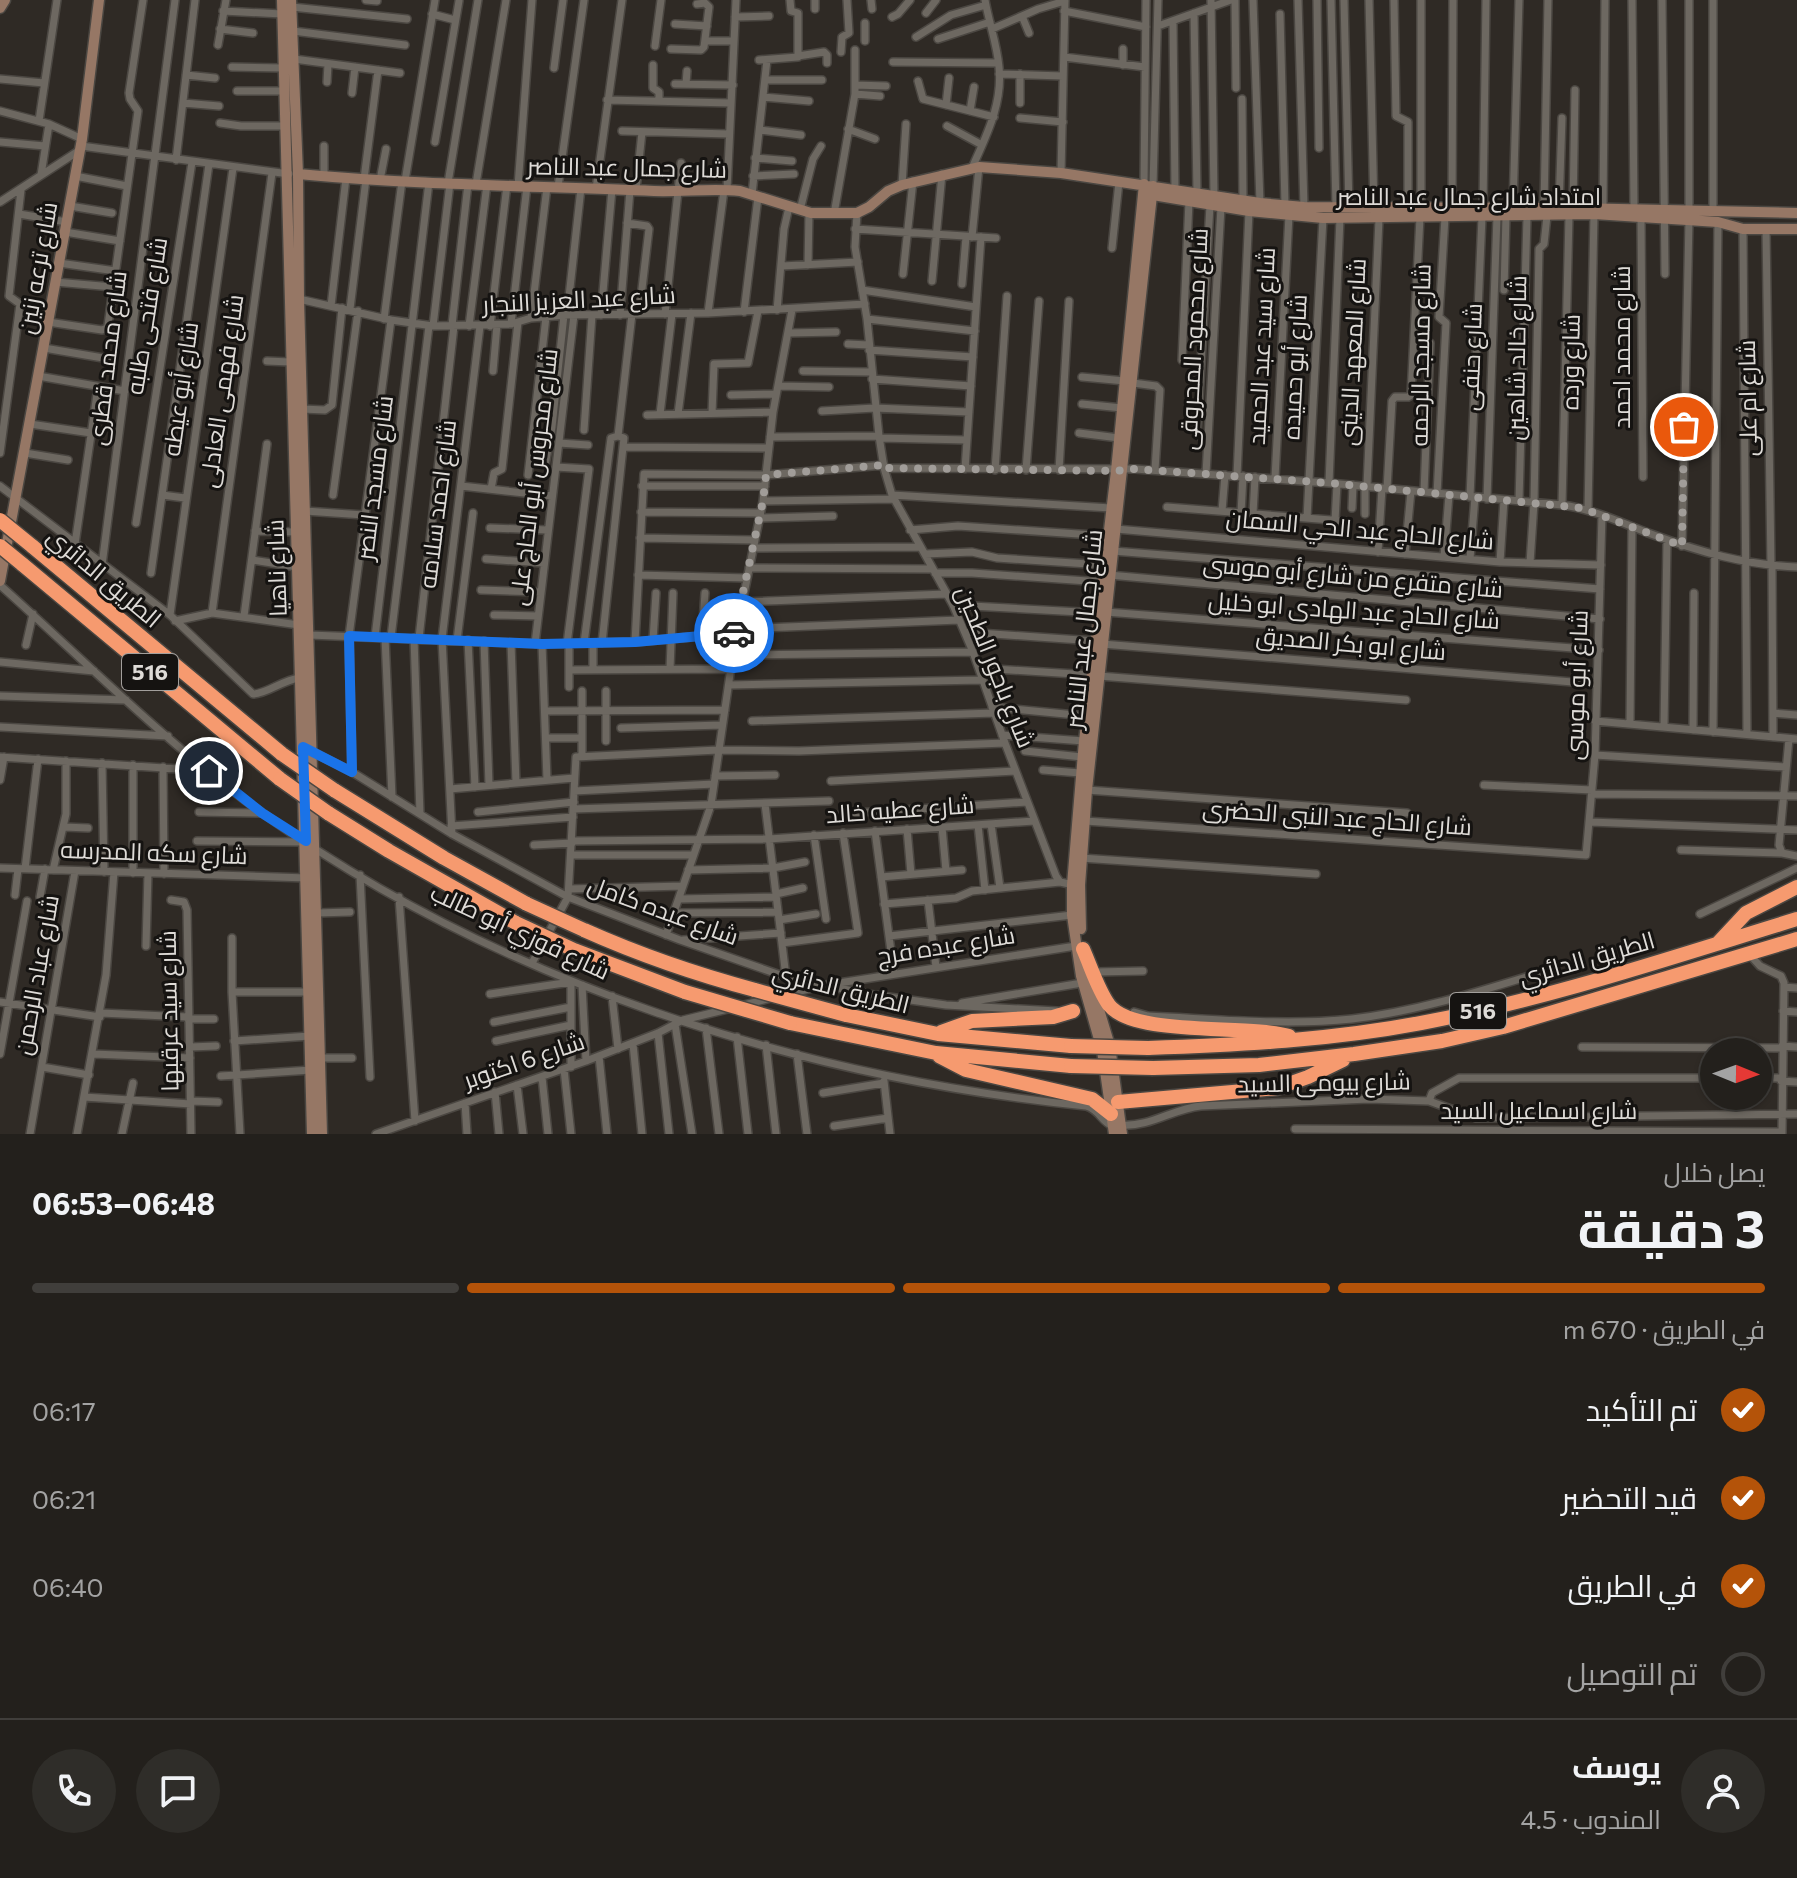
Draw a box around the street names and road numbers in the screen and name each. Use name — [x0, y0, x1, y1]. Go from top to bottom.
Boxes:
street label: شارع جمال عبد الناصر — [525, 150, 727, 186]
street label: امتداد شارع جمال عبد الناصر — [1335, 181, 1601, 213]
street label: شارع ترعه زنين — [11, 199, 65, 337]
street label: شارع محمود المحروقى — [1172, 227, 1216, 451]
street label: شارع فتحى طلبه — [119, 235, 175, 397]
street label: شارع سيد عبد الحميد — [1241, 246, 1283, 446]
street label: شارع المعهد الدينى — [1332, 257, 1374, 447]
street label: شارع مسجد الرحمه — [1403, 263, 1439, 447]
street label: شارع محمد احمد — [1606, 265, 1638, 429]
street label: شارع محمد قطرى — [81, 269, 135, 447]
street label: شارع خالد شاهين — [1500, 275, 1534, 441]
street label: شارع عبد العزيز النجار — [480, 279, 676, 321]
street label: شارع فهمى العادلى — [193, 292, 251, 490]
street label: شارع أبو حميده — [1275, 293, 1315, 441]
street label: شارع حنفى — [1454, 302, 1490, 412]
street label: شارع ورده — [1554, 314, 1588, 410]
street label: شارع أبو عيطه — [156, 320, 206, 458]
street label: شارع ام على — [1731, 339, 1765, 457]
street label: شارع محروس أبو الحاج على — [502, 347, 566, 607]
street label: شارع مسجد النصر — [349, 394, 401, 564]
street label: شارع احمد سلامه — [412, 418, 464, 590]
street label: شارع الحاج عبد الحي السمان — [1224, 502, 1495, 561]
street label: شارع ناهيا — [259, 519, 295, 617]
street label: الطريق الدائري — [39, 521, 168, 637]
street label: شارع جمال عبد الناصر — [1057, 528, 1110, 732]
street label: شارع متفرع من شارع أبو موسى — [1202, 548, 1504, 606]
street label: شارع باجور الطحين — [948, 581, 1042, 753]
street label: شارع الحاج عبد الهادى ابو خليل — [1207, 585, 1501, 637]
street label: شارع أبو موسى — [1558, 609, 1596, 761]
street label: شارع ابو بكر الصديق — [1255, 620, 1447, 668]
road number: 516 — [122, 654, 178, 690]
street label: شارع عطيه خالد — [825, 789, 975, 831]
street label: شارع الحاج عبد النبى الحضرى — [1201, 793, 1473, 843]
street label: شارع سكه المدرسه — [60, 834, 248, 872]
street label: شارع عبده كامل — [583, 869, 743, 953]
street label: شارع فوزي أبو طالب — [424, 876, 615, 989]
street label: شارع عباد الرحمن — [7, 892, 67, 1058]
street label: شارع عبده فرج — [875, 919, 1017, 973]
street label: الطريق الدائري — [1515, 924, 1659, 996]
street label: شارع سيد عرقبها — [152, 930, 186, 1092]
street label: الطريق الدائري — [769, 957, 913, 1023]
road number: 516 — [1450, 993, 1506, 1029]
street label: شارع 6 اكتوبر — [457, 1025, 589, 1097]
street label: شارع بيومى السيد — [1237, 1065, 1411, 1101]
street label: شارع اسماعيل السيد — [1441, 1095, 1637, 1127]

